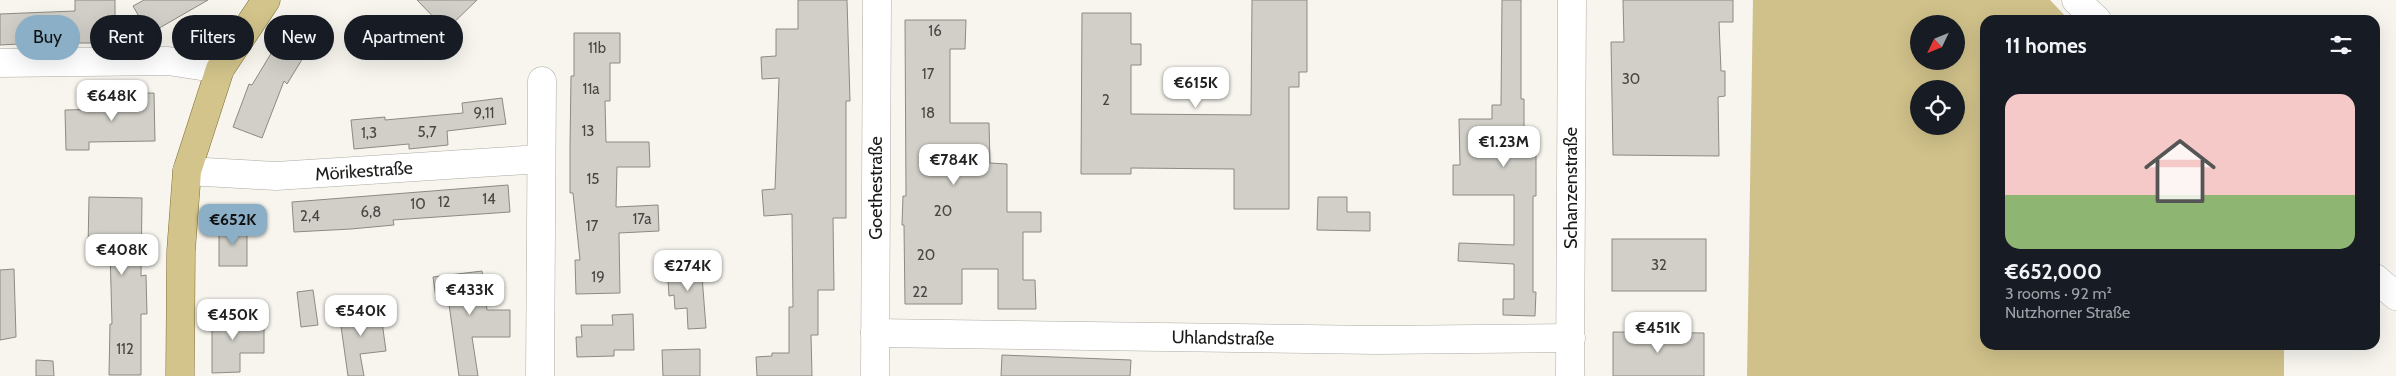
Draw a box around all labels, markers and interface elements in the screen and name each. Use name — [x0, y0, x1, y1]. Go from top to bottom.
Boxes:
chip: Buy — [15, 15, 80, 60]
chip: Rent — [90, 15, 162, 60]
chip: Filters — [172, 15, 254, 60]
chip: New — [264, 15, 334, 60]
chip: Apartment — [344, 15, 463, 60]
north arrow — [1910, 15, 1965, 70]
map controls — [1910, 15, 1965, 135]
house number: 16 — [928, 22, 942, 40]
icon: filters — [2327, 31, 2355, 59]
text: 11 homes — [2005, 33, 2087, 58]
house number: 11b — [588, 39, 606, 57]
house number: 17 — [922, 65, 935, 83]
pin: €615K — [1161, 66, 1231, 109]
house number: 30 — [1622, 70, 1640, 88]
text: €615K — [1174, 73, 1218, 92]
pin: €648K — [77, 80, 147, 122]
house number: 11a — [583, 80, 600, 98]
button: locate — [1910, 80, 1965, 135]
text: €648K — [88, 86, 136, 105]
house number: 2 — [1102, 91, 1110, 109]
house number: 9,11 — [474, 104, 495, 122]
house number: 18 — [921, 104, 935, 122]
house number: 13 — [581, 122, 595, 140]
house number: 5,7 — [418, 123, 437, 141]
house number: 1,3 — [361, 124, 377, 142]
pin: €1.23M — [1463, 126, 1545, 168]
icon: home — [2135, 126, 2225, 216]
street label: Schanzenstraße — [1560, 127, 1582, 249]
text: €1.23M — [1479, 132, 1529, 151]
street label: Goethestraße — [865, 136, 887, 240]
pin: €784K — [919, 144, 989, 186]
text: €784K — [930, 150, 978, 169]
street label: Mörikestraße — [314, 157, 414, 185]
house number: 15 — [586, 170, 600, 188]
house number: 14 — [482, 190, 496, 208]
house number: 12 — [438, 193, 451, 211]
house number: 10 — [410, 195, 426, 213]
house number: 20 — [934, 202, 952, 220]
house number: 6,8 — [361, 203, 381, 221]
pin: €652K — [198, 204, 268, 246]
house number: 2,4 — [300, 207, 320, 225]
text: €652K — [210, 210, 256, 229]
house number: 17a — [632, 210, 652, 228]
house number: 17 — [586, 217, 599, 235]
pin: €408K — [87, 234, 157, 276]
text: €408K — [96, 240, 148, 259]
house number: 20 — [917, 246, 935, 264]
pin: €274K — [653, 250, 723, 292]
text: €274K — [665, 256, 711, 275]
house number: 32 — [1651, 256, 1667, 274]
text: €652,000 — [2005, 259, 2102, 284]
house number: 19 — [591, 268, 605, 286]
pin: €433K — [435, 274, 505, 316]
text: €433K — [446, 280, 494, 299]
house number: 22 — [912, 283, 928, 301]
text: 3 rooms · 92 m² — [2005, 284, 2112, 303]
pin: €540K — [326, 294, 396, 337]
pin: €450K — [198, 298, 268, 341]
text: €540K — [336, 301, 386, 320]
text: Nutzhorner Straße — [2005, 303, 2130, 322]
text: €450K — [208, 305, 258, 324]
pin: €451K — [1623, 312, 1693, 354]
text: €451K — [1636, 318, 1680, 337]
street label: Uhlandstraße — [1171, 326, 1275, 350]
house number: 112 — [116, 340, 134, 358]

